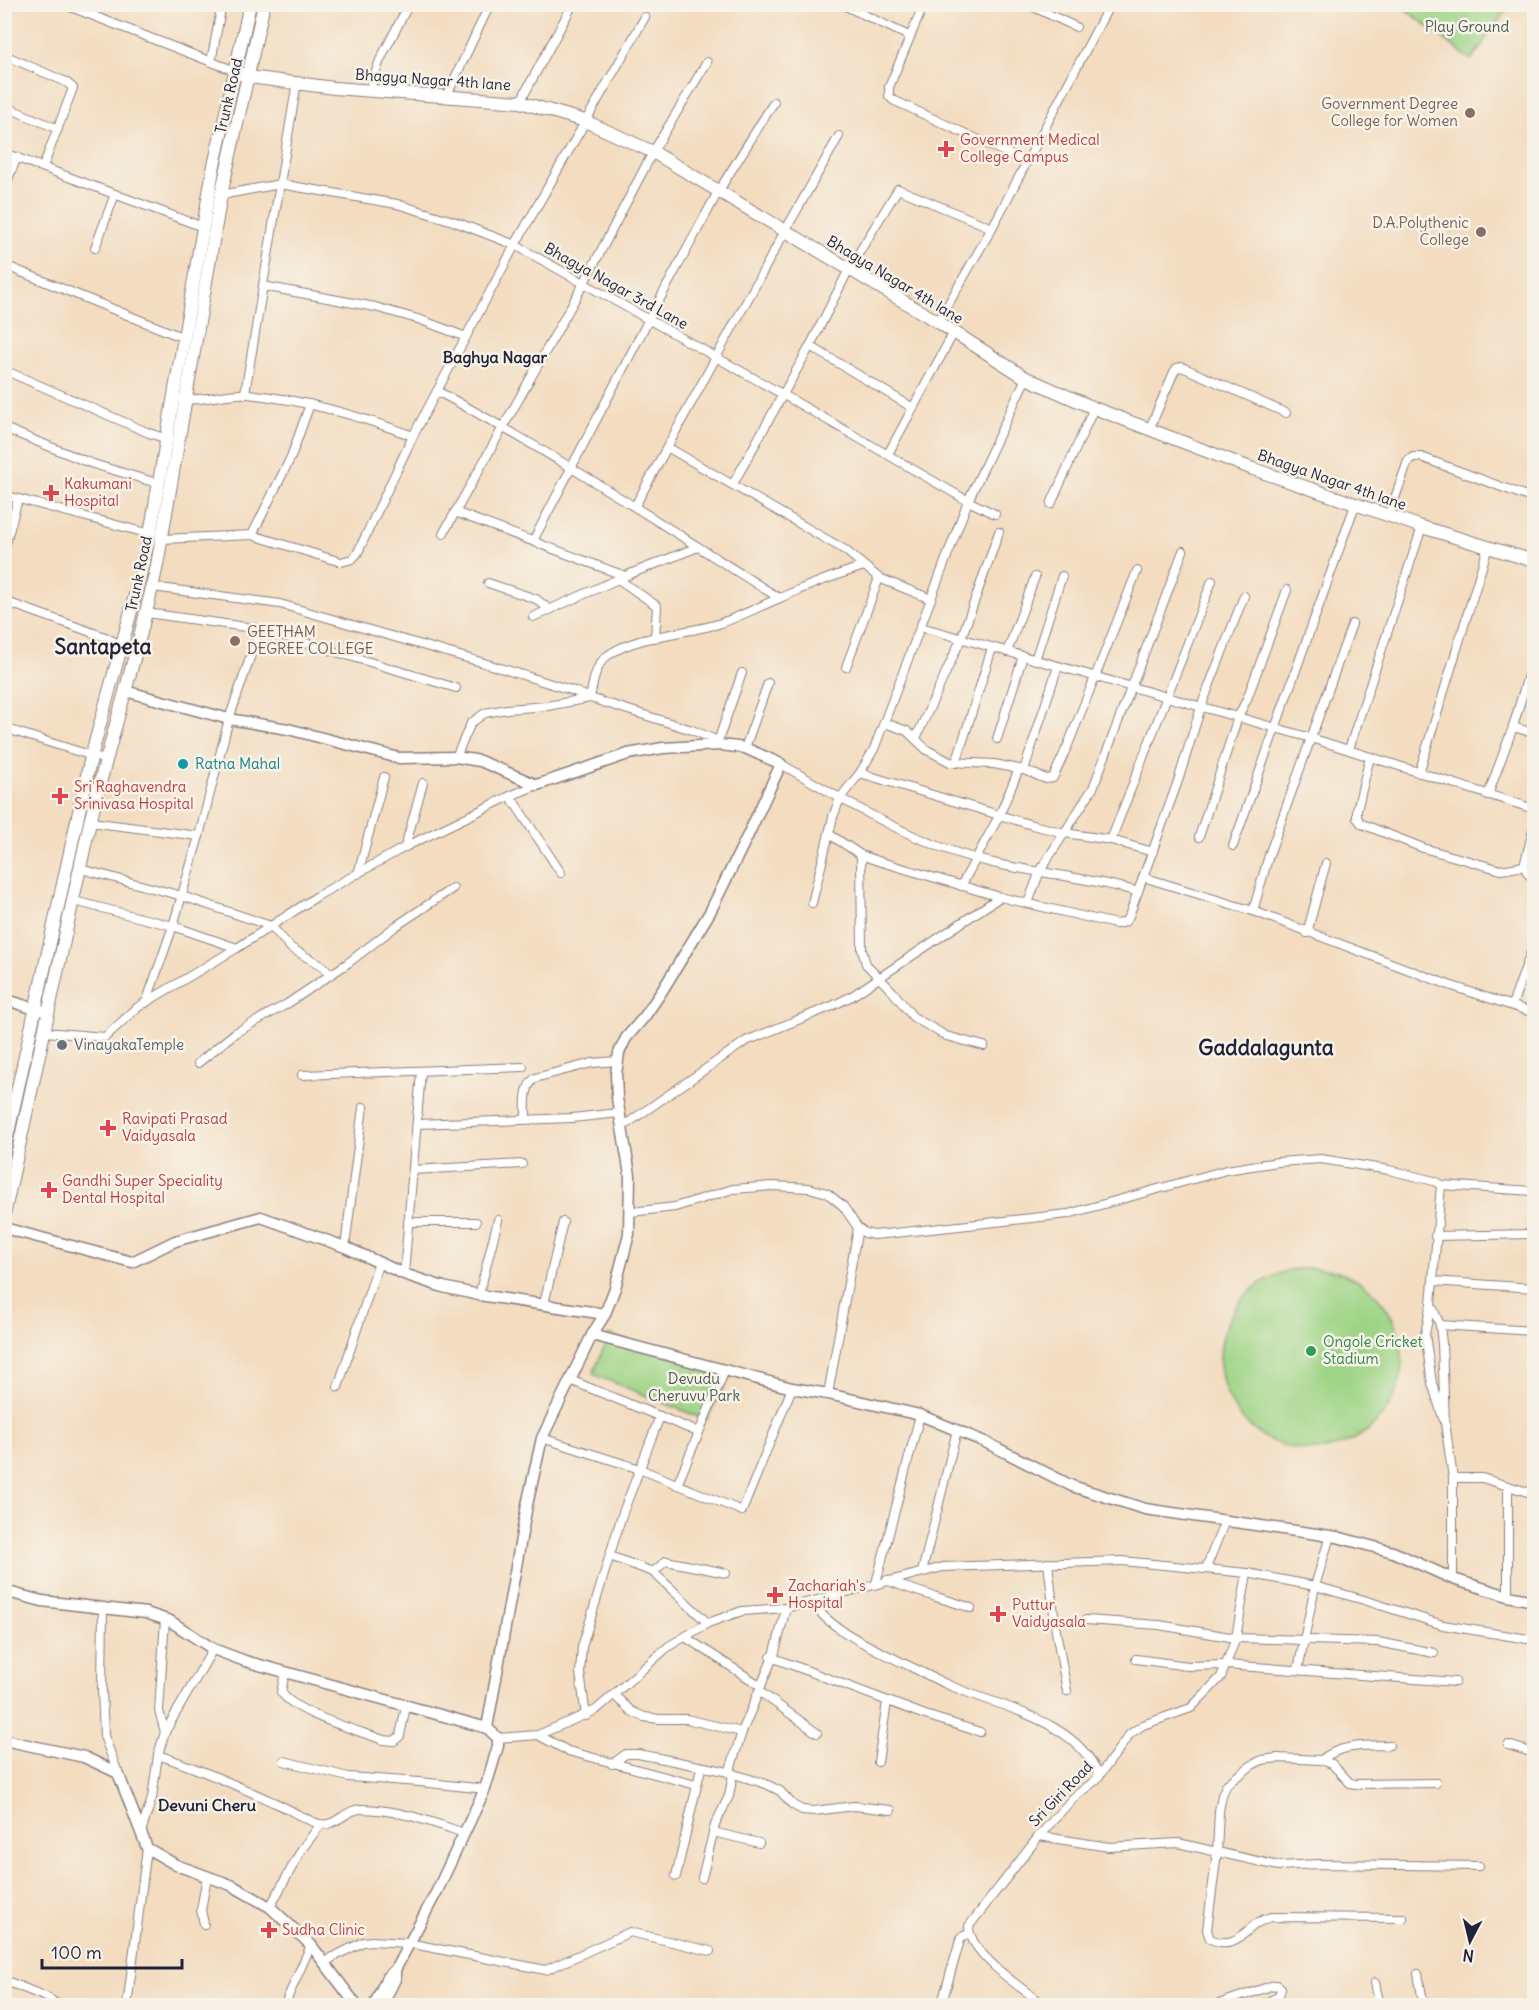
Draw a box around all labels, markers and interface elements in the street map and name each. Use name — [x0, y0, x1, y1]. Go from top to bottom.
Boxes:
park label: Play Ground — [1425, 17, 1509, 36]
street label: Trunk Road — [211, 56, 246, 135]
street label: Bhagya Nagar 4th lane — [355, 65, 512, 94]
place label: Government Degree College for Women — [1321, 94, 1458, 130]
marker: Government Degree College for Women — [1463, 106, 1477, 120]
place label: Government Medical College Campus — [960, 130, 1100, 166]
marker: Government Medical College Campus — [937, 140, 955, 158]
place label: D.A.Polythenic College — [1372, 213, 1469, 249]
marker: D.A.Polythenic College — [1474, 225, 1488, 239]
street label: Bhagya Nagar 4th lane — [823, 231, 967, 328]
street label: Bhagya Nagar 3rd Lane — [541, 238, 692, 333]
district label: Baghya Nagar — [443, 347, 548, 368]
street label: Bhagya Nagar 4th lane — [1255, 445, 1409, 514]
place label: Kakumani Hospital — [64, 474, 132, 510]
marker: Kakumani Hospital — [42, 484, 60, 502]
street label: Trunk Road — [121, 534, 156, 613]
place label: GEETHAM DEGREE COLLEGE — [247, 622, 374, 658]
district label: Santapeta — [54, 633, 152, 660]
marker: GEETHAM DEGREE COLLEGE — [228, 634, 242, 648]
place label: Ratna Mahal — [195, 754, 280, 773]
marker: Ratna Mahal — [176, 757, 190, 771]
place label: Sri Raghavendra Srinivasa Hospital — [74, 777, 194, 813]
marker: Sri Raghavendra Srinivasa Hospital — [51, 787, 69, 805]
district label: Gaddalagunta — [1198, 1034, 1334, 1061]
place label: VinayakaTemple — [74, 1035, 184, 1054]
marker: VinayakaTemple — [55, 1038, 69, 1052]
place label: Ravipati Prasad Vaidyasala — [122, 1109, 228, 1145]
marker: Ravipati Prasad Vaidyasala — [99, 1119, 117, 1137]
place label: Gandhi Super Speciality Dental Hospital — [62, 1171, 223, 1207]
marker: Gandhi Super Speciality Dental Hospital — [40, 1181, 58, 1199]
place label: Ongole Cricket Stadium — [1323, 1332, 1423, 1368]
marker: Ongole Cricket Stadium — [1304, 1344, 1318, 1358]
park label: Devudu Cheruvu Park — [648, 1369, 740, 1405]
place label: Zachariah's Hospital — [788, 1576, 866, 1612]
marker: Zachariah's Hospital — [766, 1586, 784, 1604]
place label: Puttur Vaidyasala — [1012, 1595, 1086, 1631]
marker: Puttur Vaidyasala — [989, 1605, 1007, 1623]
street label: Sri Giri Road — [1025, 1757, 1097, 1830]
district label: Devuni Cheru — [158, 1795, 257, 1815]
north arrow — [1440, 1911, 1500, 1971]
place label: Sudha Clinic — [282, 1920, 365, 1939]
marker: Sudha Clinic — [260, 1921, 278, 1939]
scale bar — [42, 1932, 182, 1970]
text: 100 m — [51, 1941, 102, 1964]
text: N — [1461, 1945, 1475, 1966]

